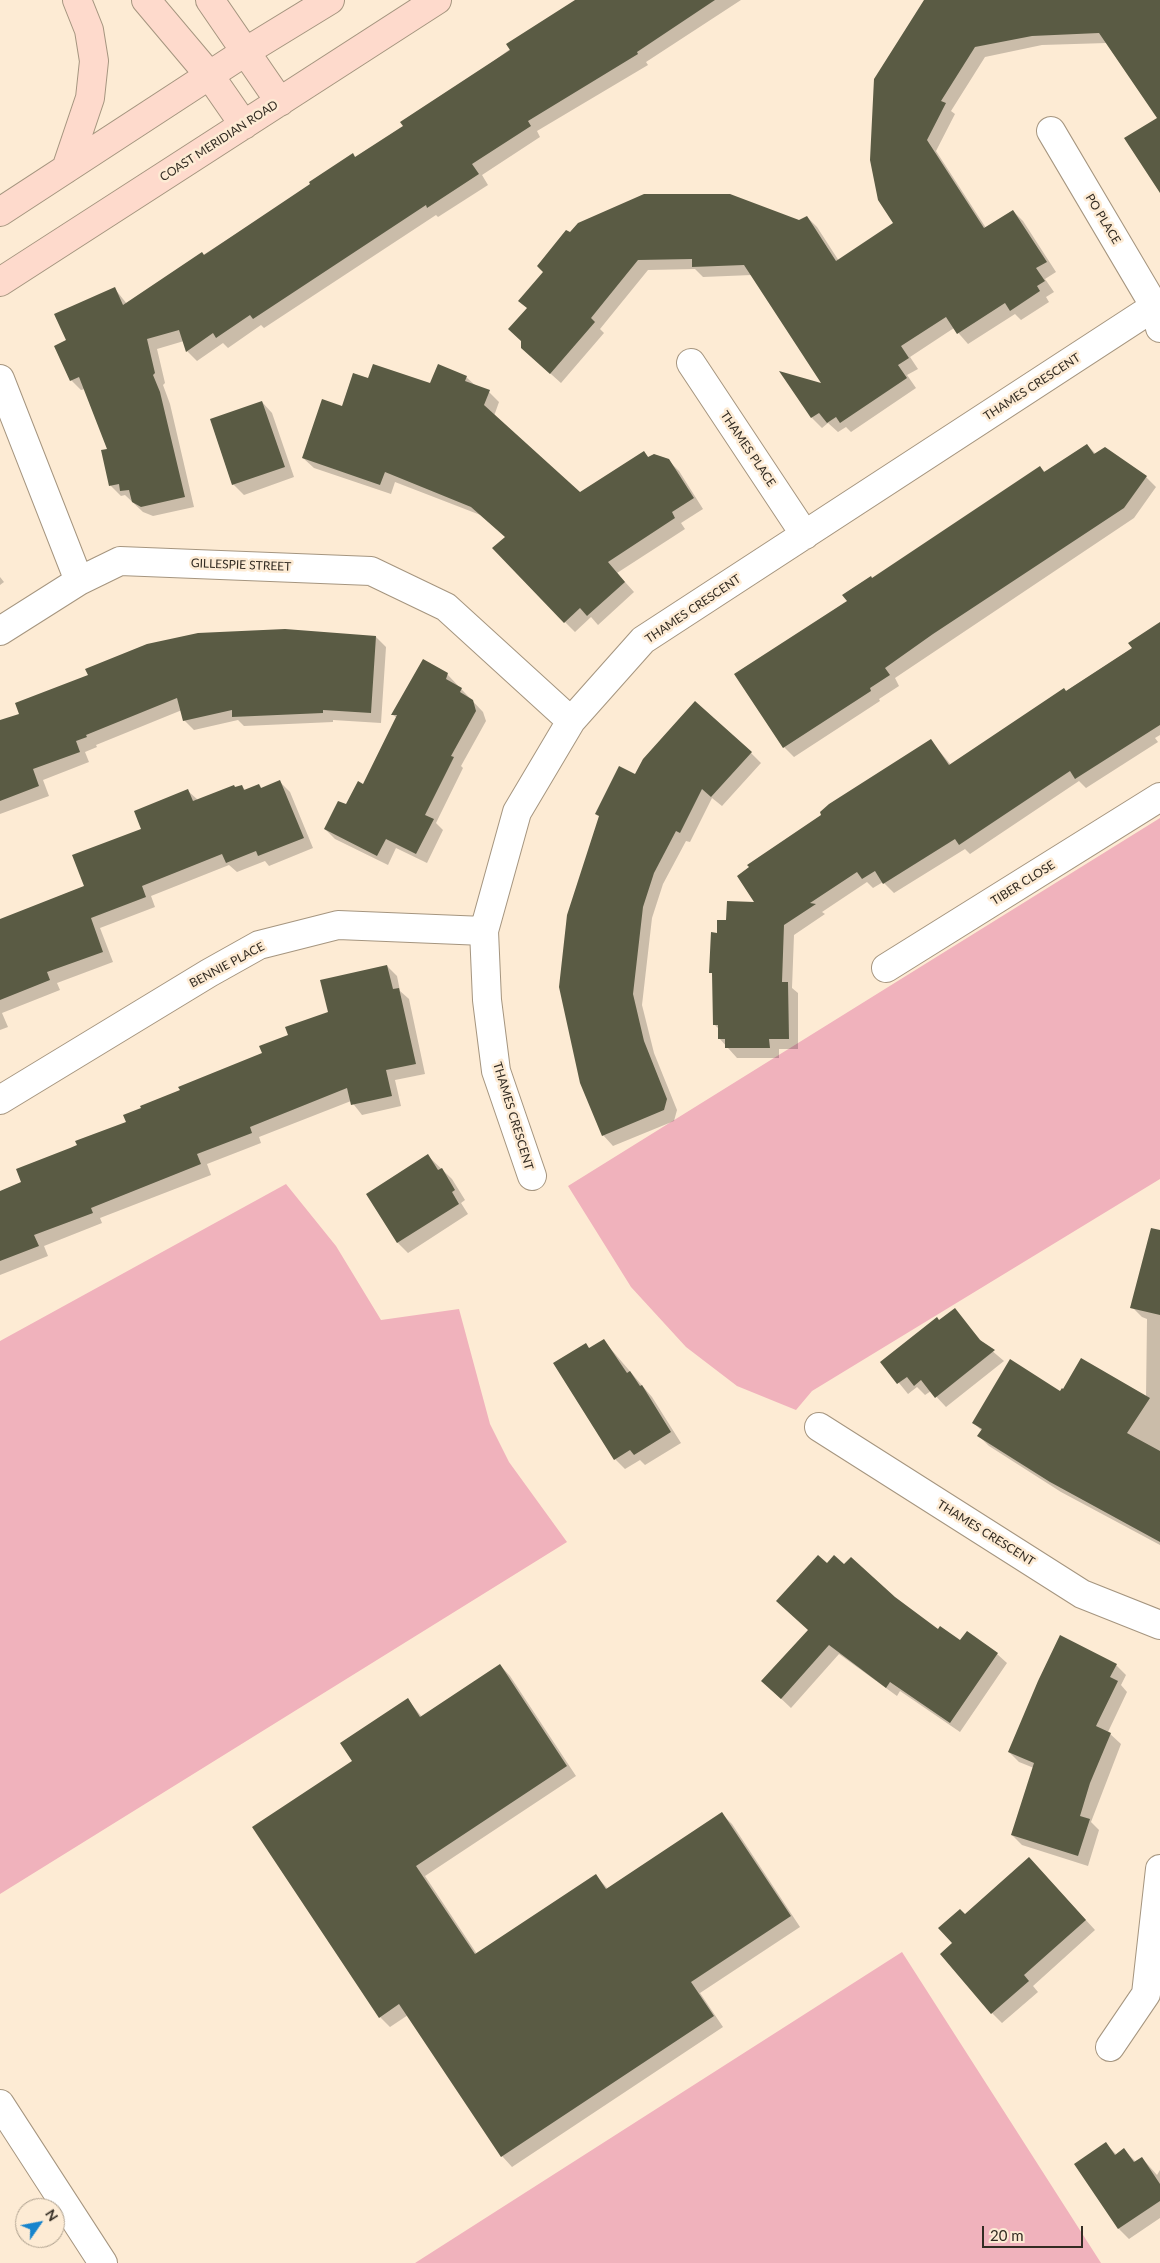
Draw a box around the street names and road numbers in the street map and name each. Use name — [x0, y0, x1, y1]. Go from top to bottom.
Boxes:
street label: COAST MERIDIAN ROAD — [157, 97, 281, 185]
street label: PO PLACE — [1082, 191, 1124, 247]
street label: THAMES CRESCENT — [981, 350, 1083, 424]
street label: THAMES PLACE — [717, 408, 779, 490]
street label: GILLESPIE STREET — [191, 556, 291, 574]
street label: THAMES CRESCENT — [642, 572, 744, 646]
street label: TIBER CLOSE — [988, 858, 1058, 908]
street label: BENNIE PLACE — [187, 939, 267, 991]
street label: THAMES CRESCENT — [490, 1060, 536, 1172]
street label: THAMES CRESCENT — [935, 1497, 1037, 1569]

